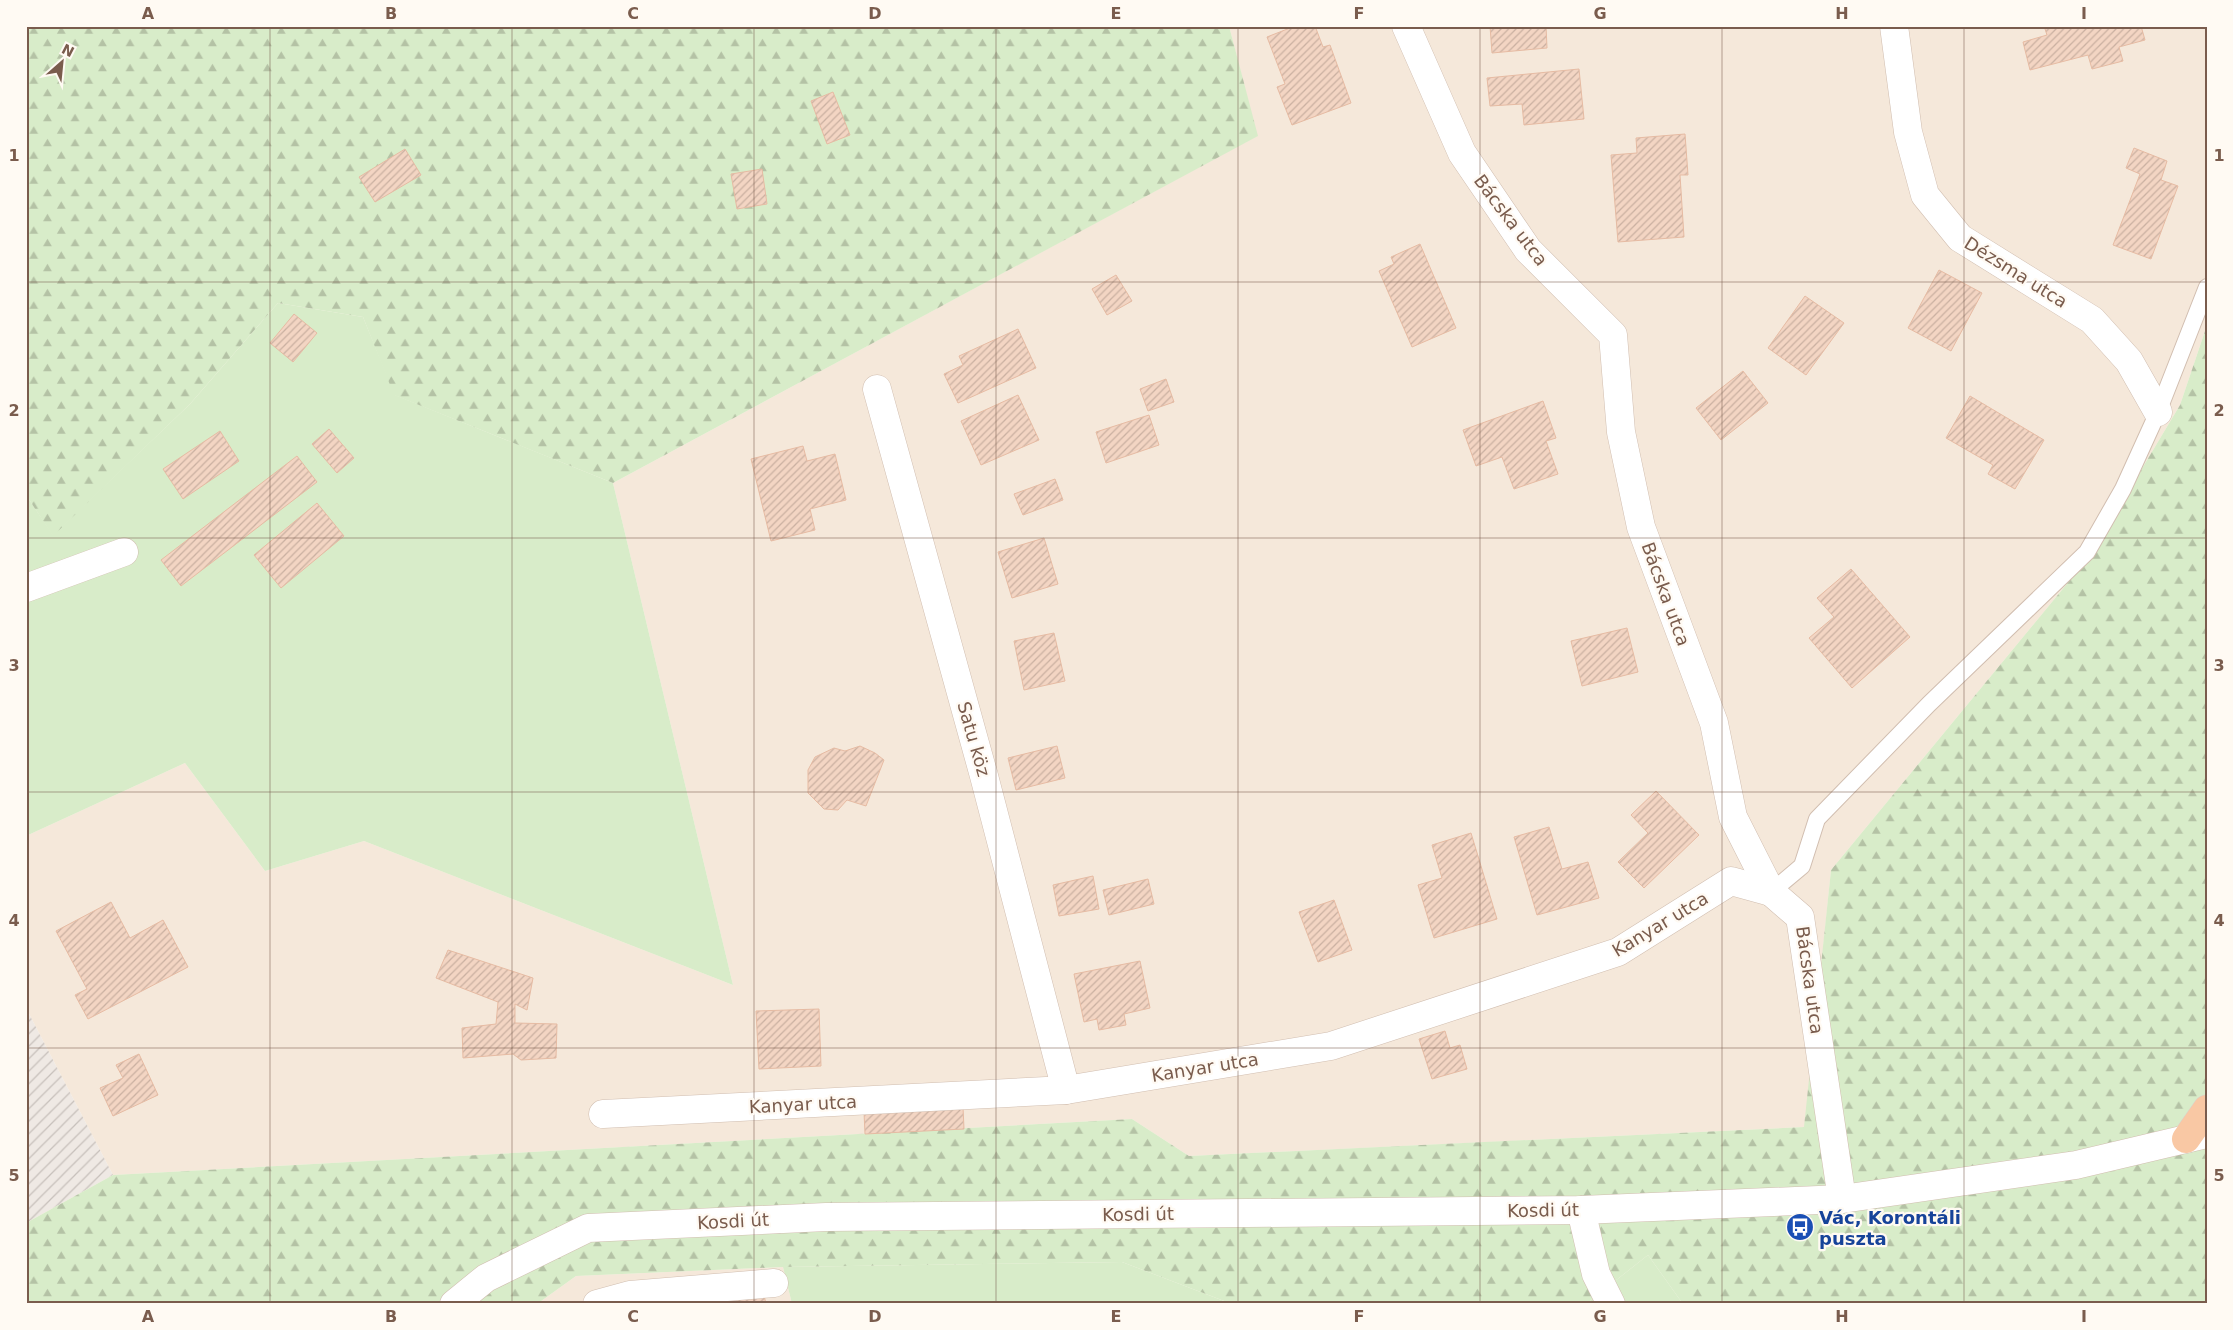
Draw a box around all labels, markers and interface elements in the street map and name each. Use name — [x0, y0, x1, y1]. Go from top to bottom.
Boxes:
text: A — [142, 4, 155, 23]
text: B — [385, 4, 397, 23]
text: C — [627, 4, 639, 23]
text: D — [868, 4, 882, 23]
text: E — [1111, 4, 1121, 23]
text: F — [1354, 4, 1364, 23]
text: G — [1593, 4, 1607, 23]
text: H — [1835, 4, 1849, 23]
text: I — [2081, 4, 2087, 23]
north arrow — [38, 38, 88, 88]
text: N — [59, 41, 77, 60]
text: 1 — [8, 146, 20, 165]
text: 1 — [2213, 146, 2225, 165]
street label: Bácska utca — [1470, 170, 1552, 270]
street label: Dézsma utca — [1961, 232, 2071, 312]
text: 2 — [8, 401, 20, 420]
text: 2 — [2213, 401, 2225, 420]
street label: Bácska utca — [1638, 539, 1694, 649]
text: 3 — [8, 656, 20, 675]
text: 3 — [2213, 656, 2225, 675]
street label: Satu köz — [953, 699, 995, 779]
street label: Kanyar utca — [1608, 887, 1712, 961]
text: 4 — [8, 911, 20, 930]
text: 4 — [2213, 911, 2225, 930]
street label: Bácska utca — [1792, 925, 1828, 1035]
street label: Kanyar utca — [1150, 1048, 1260, 1086]
street label: Kanyar utca — [748, 1091, 858, 1117]
text: 5 — [8, 1166, 20, 1185]
text: 5 — [2213, 1166, 2225, 1185]
street label: Kosdi út — [1507, 1199, 1579, 1221]
street label: Kosdi út — [1102, 1203, 1174, 1225]
place label: Vác, Korontáli puszta — [1819, 1207, 1961, 1249]
street label: Kosdi út — [697, 1209, 769, 1233]
bus stop icon: Vác, Korontáli puszta — [1785, 1212, 1815, 1242]
text: A — [142, 1307, 155, 1326]
text: B — [385, 1307, 397, 1326]
text: C — [627, 1307, 639, 1326]
text: D — [868, 1307, 882, 1326]
text: E — [1111, 1307, 1121, 1326]
text: F — [1354, 1307, 1364, 1326]
text: G — [1593, 1307, 1607, 1326]
text: H — [1835, 1307, 1849, 1326]
text: I — [2081, 1307, 2087, 1326]

